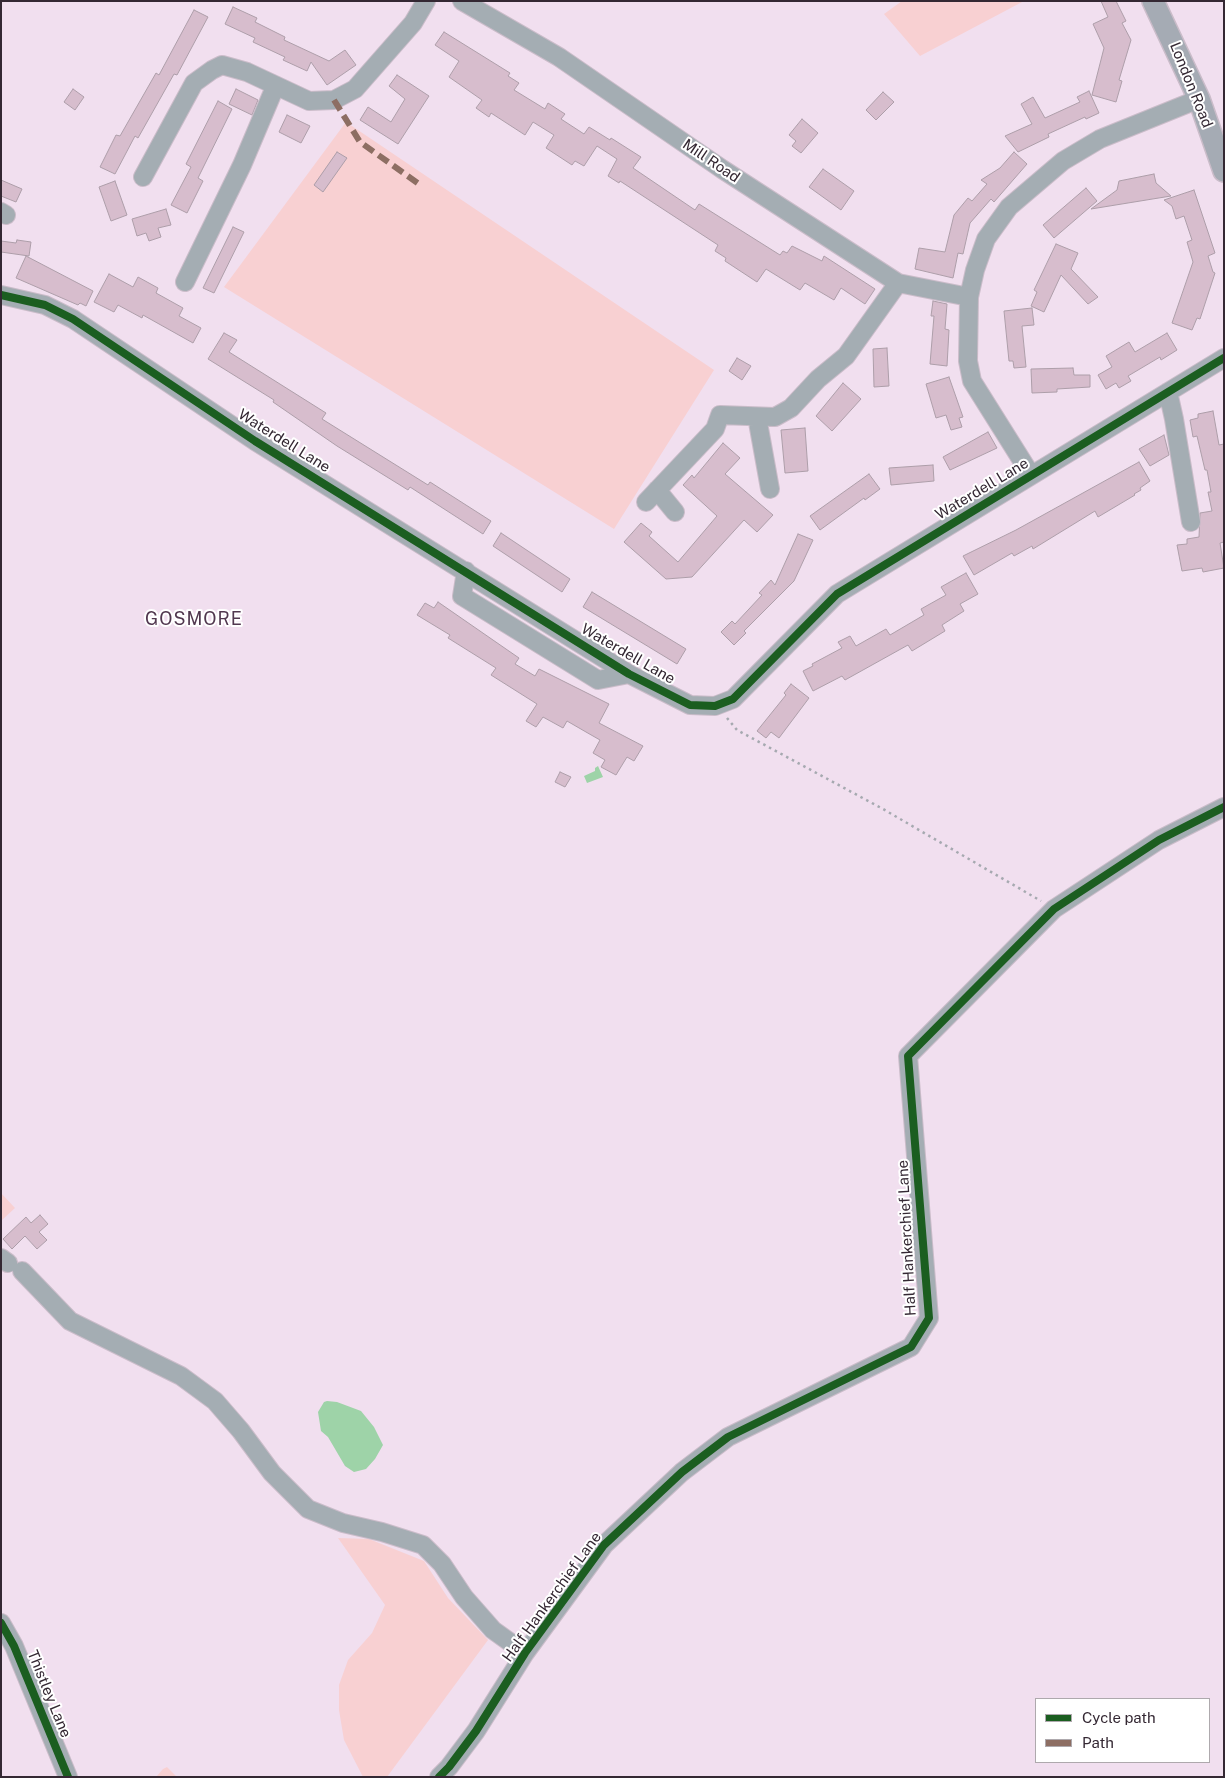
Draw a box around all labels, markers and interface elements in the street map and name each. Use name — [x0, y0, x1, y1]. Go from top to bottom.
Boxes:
street label: London Road — [1166, 40, 1216, 130]
street label: Mill Road — [679, 135, 743, 187]
street label: Waterdell Lane — [235, 405, 333, 477]
street label: Waterdell Lane — [932, 454, 1032, 524]
district label: GOSMORE — [144, 608, 244, 630]
street label: Waterdell Lane — [578, 620, 678, 688]
street label: Half Hankerchief Lane — [894, 1159, 920, 1317]
street label: Half Hankerchief Lane — [499, 1528, 605, 1666]
street label: Thistley Lane — [23, 1648, 75, 1740]
legend — [1035, 1698, 1210, 1763]
text: Cycle path — [1082, 1709, 1156, 1726]
text: Path — [1082, 1734, 1114, 1751]

